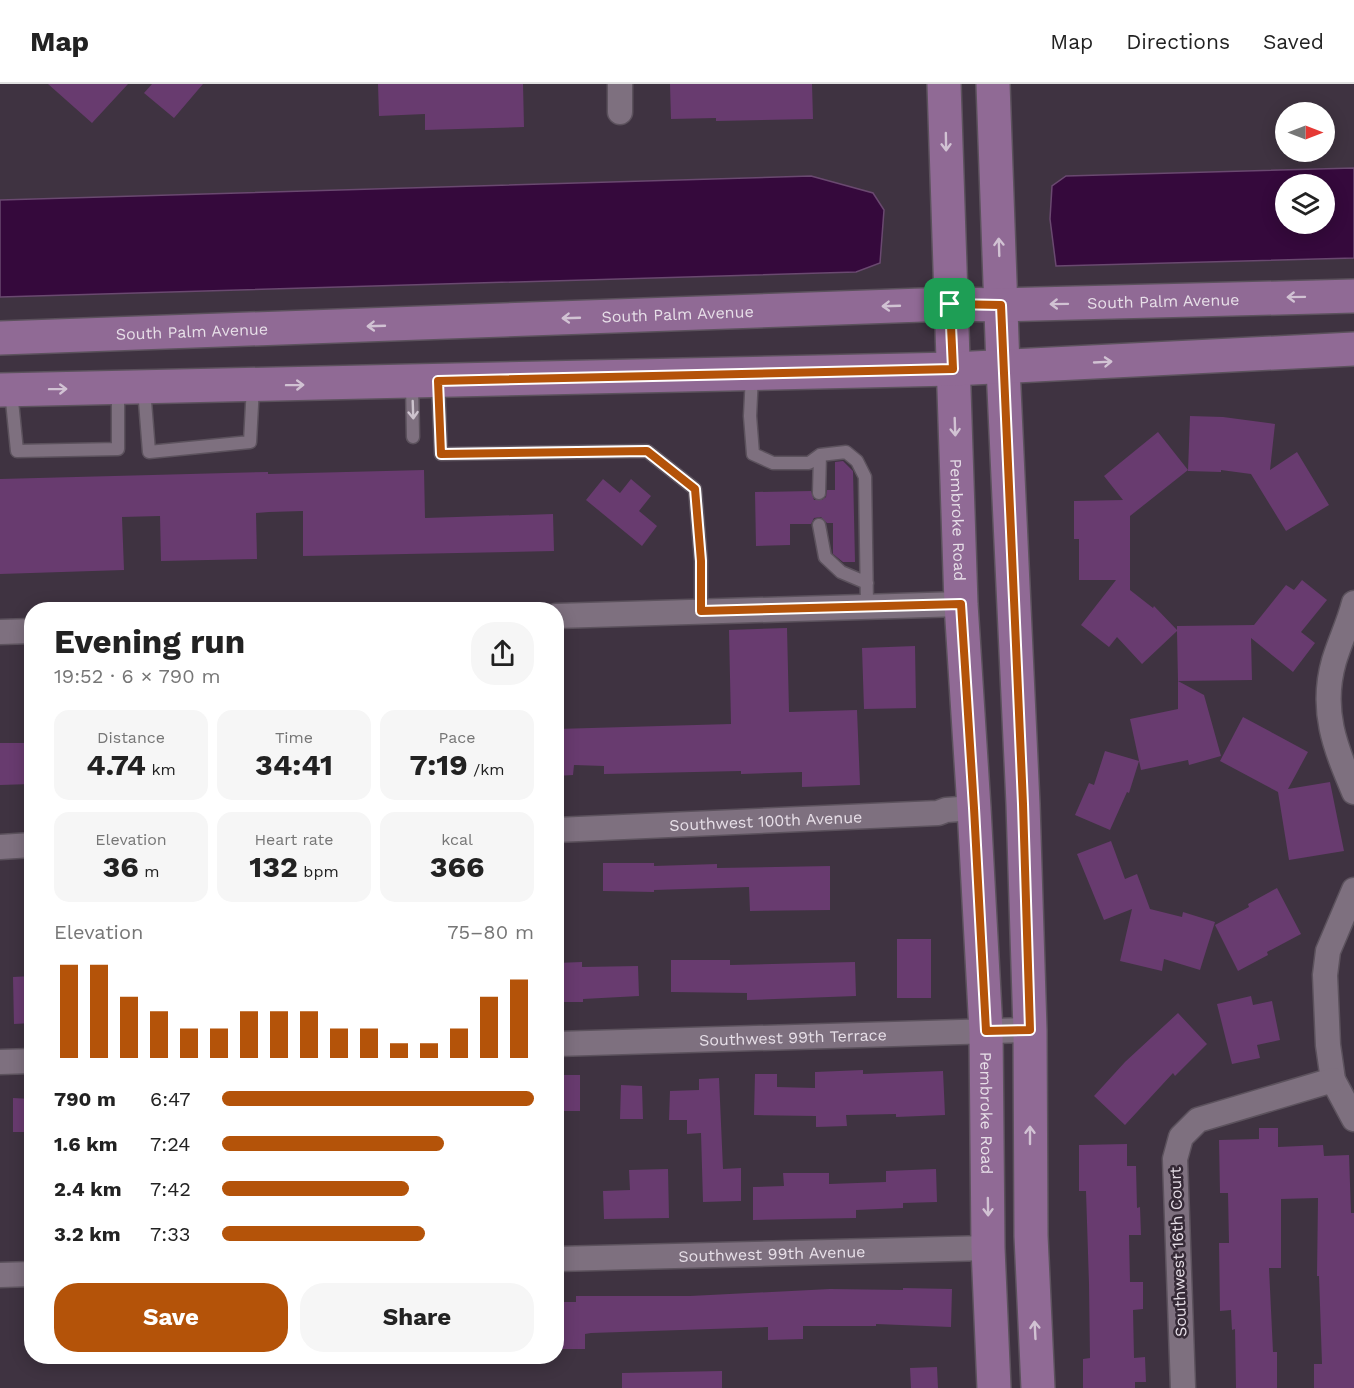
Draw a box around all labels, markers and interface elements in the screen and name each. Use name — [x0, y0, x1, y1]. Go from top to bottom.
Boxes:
text: Map — [30, 25, 89, 58]
text: Map — [1050, 29, 1093, 54]
text: Directions — [1126, 29, 1230, 54]
text: Saved — [1263, 29, 1324, 54]
north arrow — [1275, 102, 1335, 162]
map controls — [1275, 102, 1335, 234]
one-way arrow — [940, 132, 952, 152]
button: layers — [1275, 174, 1335, 234]
one-way arrow — [993, 237, 1004, 257]
pin — [924, 278, 975, 329]
icon: arrive — [933, 287, 966, 320]
street label: South Palm Avenue — [1087, 289, 1240, 312]
one-way arrow — [1286, 292, 1306, 303]
one-way arrow — [1049, 298, 1069, 309]
one-way arrow — [882, 301, 902, 312]
street label: South Palm Avenue — [601, 302, 754, 326]
one-way arrow — [561, 313, 581, 324]
street label: South Palm Avenue — [115, 319, 268, 343]
one-way arrow — [366, 320, 386, 332]
one-way arrow — [1093, 356, 1113, 367]
one-way arrow — [285, 379, 305, 390]
one-way arrow — [48, 383, 68, 395]
one-way arrow — [407, 399, 418, 419]
one-way arrow — [949, 417, 960, 436]
street label: Pembroke Road — [947, 458, 970, 581]
text: Evening run — [54, 622, 245, 661]
button: share — [471, 622, 534, 685]
text: 19:52 · 6 × 790 m — [54, 664, 220, 688]
text: Distance — [97, 728, 165, 747]
text: Time — [275, 728, 313, 747]
text: Pace — [438, 728, 476, 747]
text: 4.74 — [86, 747, 146, 782]
text: 34:41 — [255, 747, 333, 782]
text: 7:19 — [410, 747, 468, 782]
text: km — [146, 760, 176, 779]
text: /km — [468, 760, 504, 779]
street label: Southwest 100th Avenue — [669, 807, 863, 834]
text: Elevation — [95, 830, 167, 849]
text: Heart rate — [254, 830, 334, 849]
text: kcal — [441, 830, 473, 849]
text: 36 — [103, 849, 139, 884]
text: 132 — [249, 849, 298, 884]
text: 366 — [430, 849, 484, 884]
text: m — [139, 862, 160, 881]
text: bpm — [298, 862, 339, 881]
text: Elevation — [54, 920, 143, 944]
text: 75–80 m — [447, 920, 534, 944]
street label: Southwest 99th Terrace — [699, 1025, 887, 1049]
street label: Pembroke Road — [977, 1052, 997, 1174]
text: 790 m — [54, 1087, 116, 1111]
text: 6:47 — [150, 1087, 191, 1111]
one-way arrow — [1024, 1126, 1036, 1146]
text: 1.6 km — [54, 1132, 118, 1156]
text: 7:24 — [150, 1132, 190, 1156]
street label: Southwest 16th Court — [1166, 1166, 1190, 1337]
text: 2.4 km — [54, 1177, 122, 1201]
text: 7:42 — [150, 1177, 191, 1201]
one-way arrow — [982, 1197, 994, 1217]
text: 3.2 km — [54, 1222, 121, 1246]
text: 7:33 — [150, 1222, 190, 1246]
street label: Southwest 99th Avenue — [678, 1242, 866, 1265]
button: Save — [54, 1283, 288, 1352]
button: Share — [300, 1283, 534, 1352]
one-way arrow — [1030, 1320, 1041, 1340]

